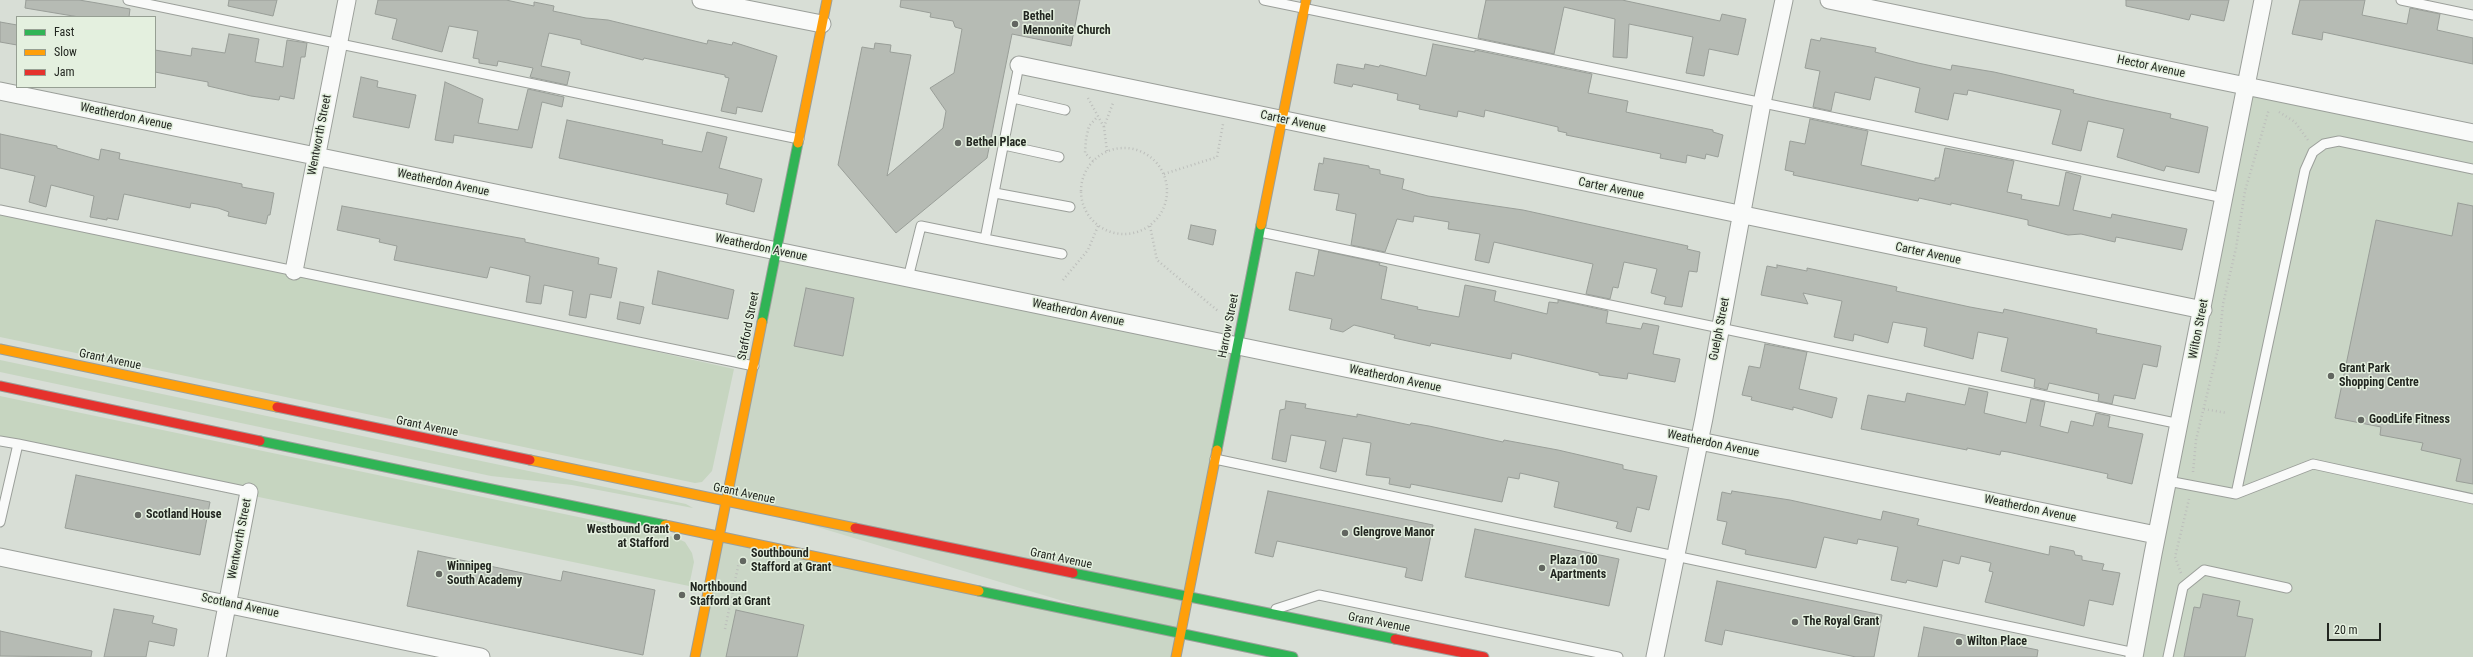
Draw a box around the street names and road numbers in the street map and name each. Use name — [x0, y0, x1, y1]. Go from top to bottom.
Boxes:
street label: Hector Avenue — [2116, 53, 2186, 81]
street label: Wentworth Street — [305, 93, 335, 177]
street label: Weatherdon Avenue — [79, 100, 173, 134]
street label: Carter Avenue — [1259, 108, 1327, 136]
street label: Weatherdon Avenue — [396, 166, 490, 200]
street label: Carter Avenue — [1577, 175, 1645, 203]
street label: Weatherdon Avenue — [714, 231, 808, 265]
street label: Carter Avenue — [1894, 240, 1962, 268]
street label: Stafford Street — [735, 291, 763, 361]
street label: Harrow Street — [1216, 293, 1242, 359]
street label: Weatherdon Avenue — [1031, 296, 1125, 330]
street label: Guelph Street — [1707, 296, 1733, 362]
street label: Wilton Street — [2186, 298, 2212, 360]
street label: Grant Avenue — [78, 346, 142, 374]
street label: Weatherdon Avenue — [1348, 362, 1442, 396]
street label: Grant Avenue — [395, 413, 459, 441]
street label: Weatherdon Avenue — [1666, 427, 1760, 461]
street label: Grant Avenue — [712, 480, 776, 508]
street label: Weatherdon Avenue — [1983, 492, 2077, 526]
street label: Wentworth Street — [225, 497, 255, 581]
street label: Grant Avenue — [1029, 545, 1093, 573]
street label: Scotland Avenue — [200, 591, 280, 621]
street label: Grant Avenue — [1347, 610, 1411, 636]

